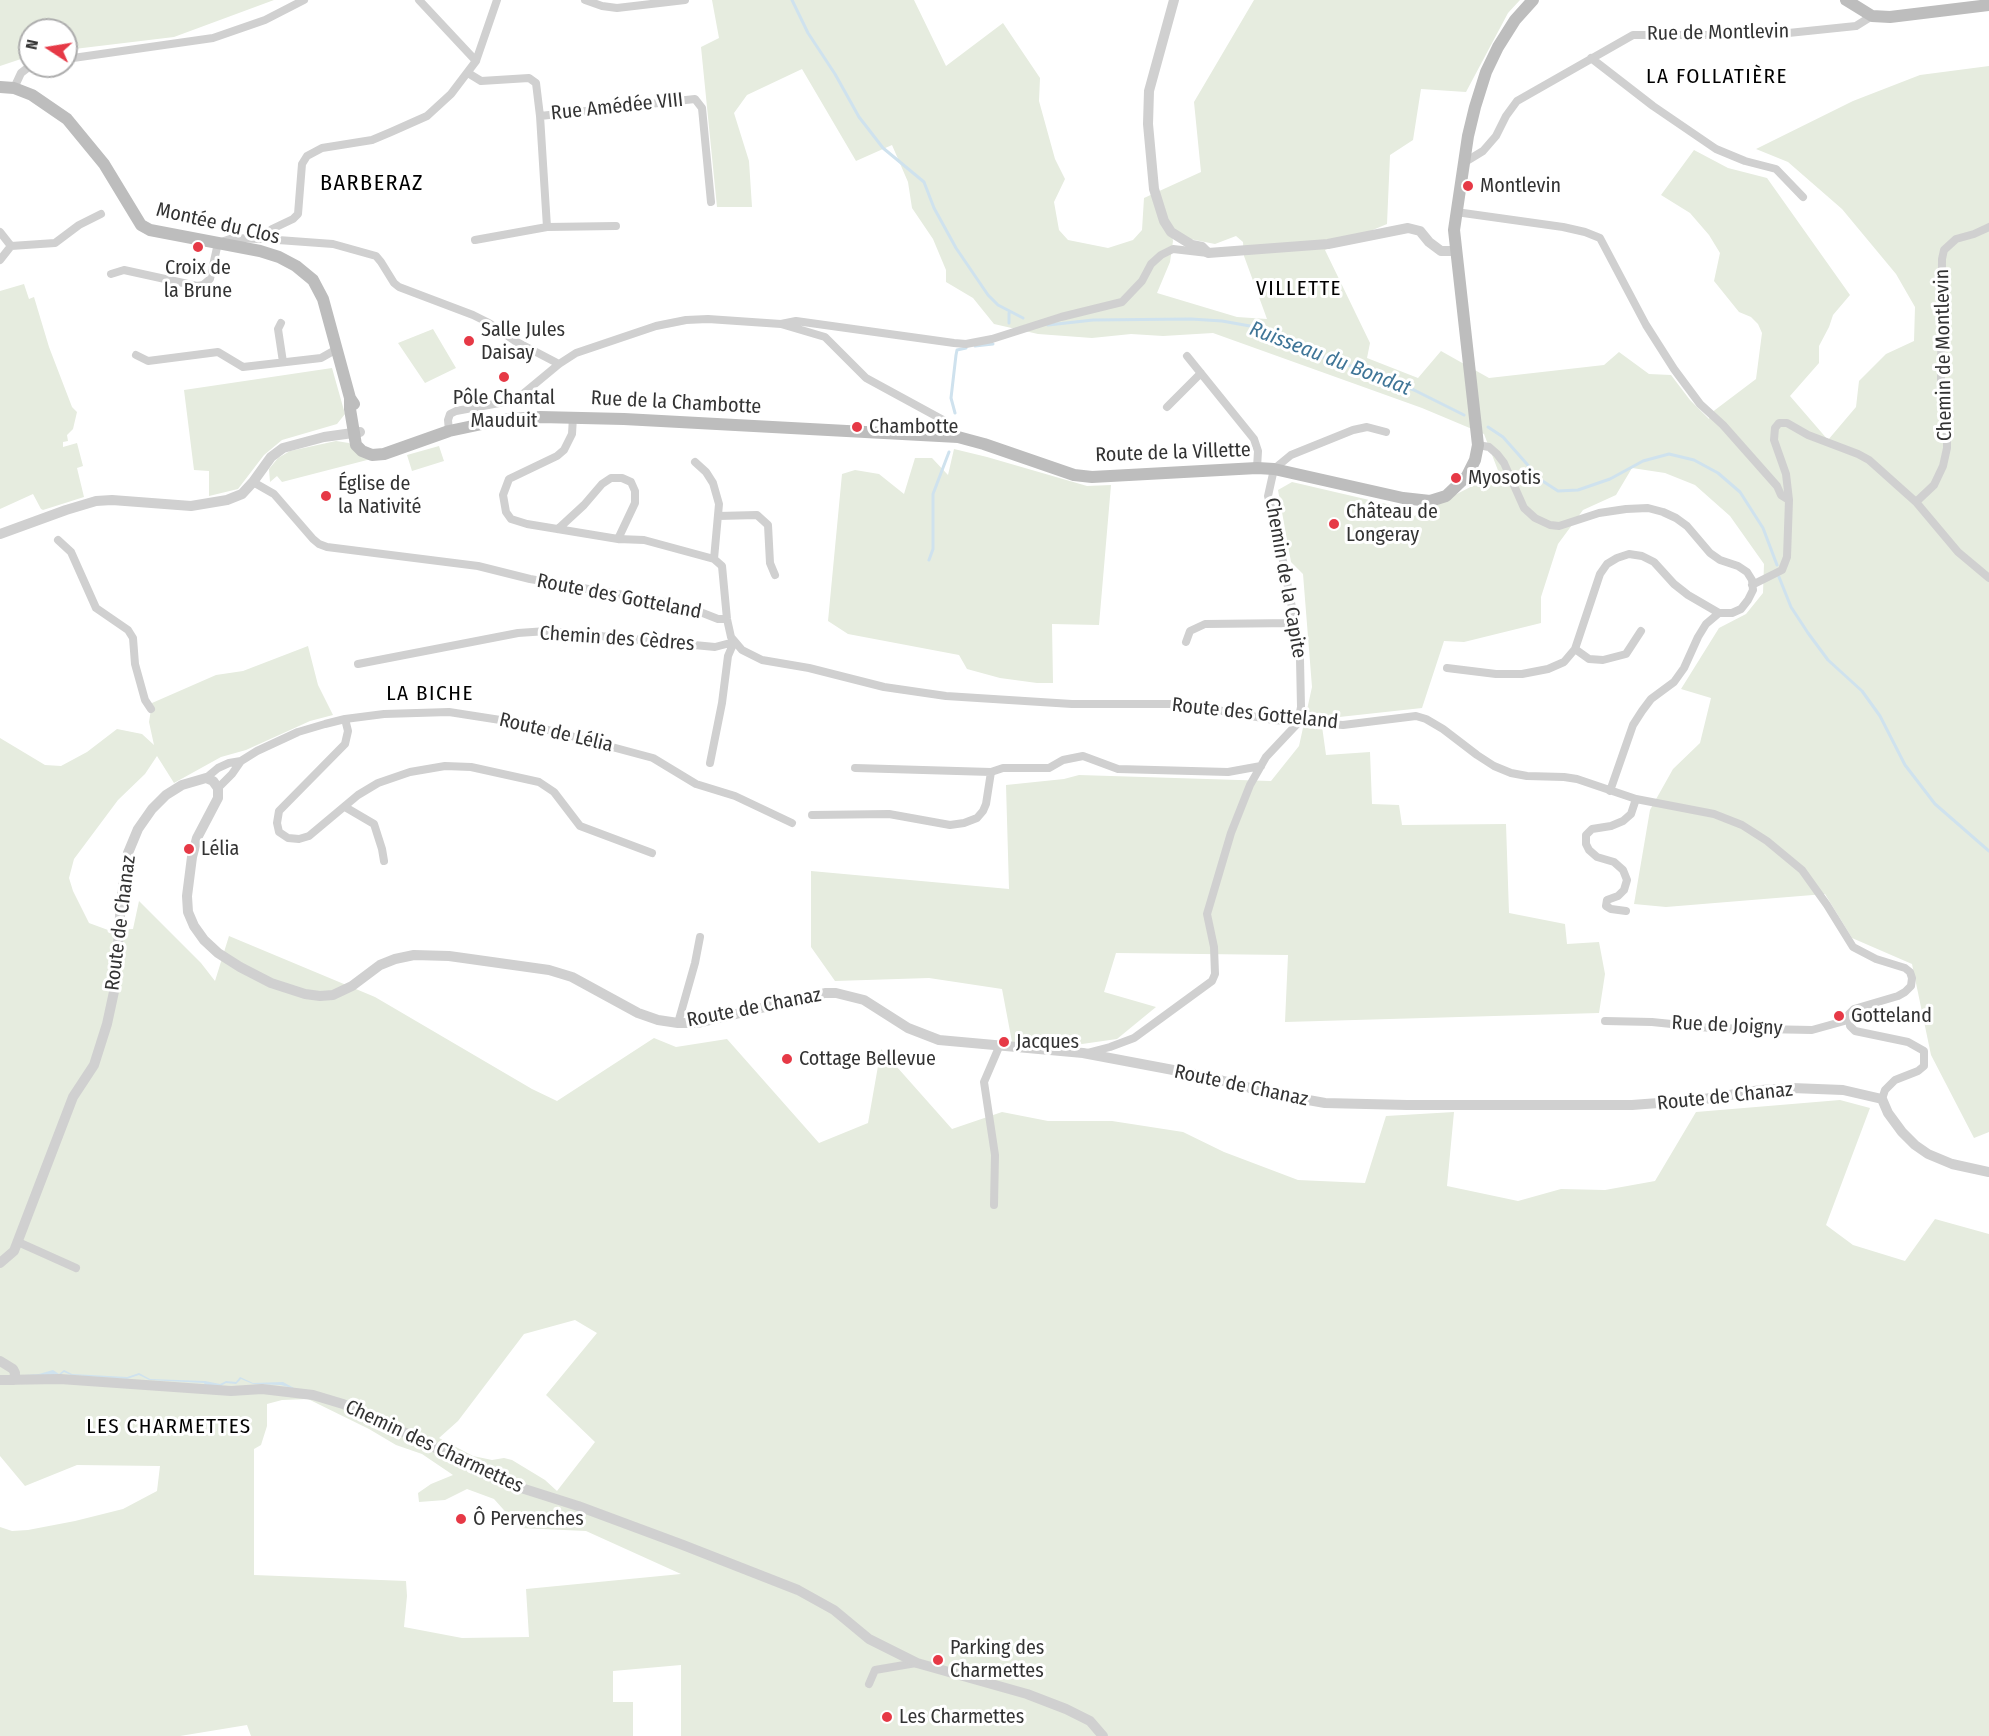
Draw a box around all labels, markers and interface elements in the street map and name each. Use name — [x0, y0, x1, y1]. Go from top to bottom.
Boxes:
north arrow — [18, 18, 78, 78]
street label: Rue de Montlevin — [1647, 20, 1789, 46]
text: N — [22, 38, 42, 51]
district label: LA FOLLATIÈRE — [1646, 64, 1788, 90]
street label: Rue Amédée VIII — [550, 88, 684, 126]
district label: BARBERAZ — [320, 171, 424, 197]
place label: Montlevin — [1480, 174, 1561, 198]
marker: Montlevin — [1461, 179, 1475, 193]
street label: Montée du Clos — [154, 198, 282, 250]
marker: Croix de la Brune — [191, 240, 205, 254]
place label: Croix de la Brune — [164, 256, 232, 303]
street label: Chemin de Montlevin — [1930, 269, 1958, 441]
district label: VILLETTE — [1256, 276, 1342, 302]
water label: Ruisseau du Bondat — [1246, 317, 1414, 401]
place label: Salle Jules Daisay — [481, 318, 565, 365]
marker: Salle Jules Daisay — [462, 334, 476, 348]
marker: Pôle Chantal Mauduit — [497, 370, 511, 384]
place label: Pôle Chantal Mauduit — [453, 386, 555, 433]
street label: Rue de la Chambotte — [590, 387, 762, 419]
place label: Chambotte — [869, 415, 958, 439]
marker: Chambotte — [850, 420, 864, 434]
street label: Route de la Villette — [1095, 438, 1251, 468]
place label: Myosotis — [1468, 466, 1541, 490]
marker: Myosotis — [1449, 471, 1463, 485]
place label: Église de la Nativité — [338, 472, 421, 519]
marker: Église de la Nativité — [319, 489, 333, 503]
street label: Chemin de la Capite — [1259, 496, 1311, 660]
place label: Château de Longeray — [1346, 500, 1438, 547]
marker: Château de Longeray — [1327, 517, 1341, 531]
street label: Route des Gotteland — [535, 569, 703, 625]
street label: Chemin des Cèdres — [539, 622, 695, 656]
district label: LA BICHE — [386, 681, 474, 707]
street label: Route des Gotteland — [1171, 693, 1339, 735]
street label: Route de Lélia — [497, 708, 615, 758]
place label: Lélia — [201, 837, 239, 861]
marker: Lélia — [182, 842, 196, 856]
street label: Route de Chanaz — [101, 854, 141, 992]
street label: Route de Chanaz — [685, 983, 823, 1033]
place label: Gotteland — [1851, 1004, 1932, 1028]
marker: Gotteland — [1832, 1009, 1846, 1023]
street label: Rue de Joigny — [1671, 1011, 1783, 1041]
place label: Jacques — [1016, 1030, 1079, 1054]
marker: Jacques — [997, 1035, 1011, 1049]
place label: Cottage Bellevue — [799, 1047, 936, 1071]
marker: Cottage Bellevue — [780, 1052, 794, 1066]
street label: Route de Chanaz — [1172, 1060, 1310, 1112]
street label: Route de Chanaz — [1656, 1078, 1794, 1116]
street label: Chemin des Charmettes — [341, 1395, 527, 1499]
district label: LES CHARMETTES — [86, 1414, 252, 1440]
place label: Ô Pervenches — [473, 1507, 584, 1531]
marker: Ô Pervenches — [454, 1512, 468, 1526]
place label: Parking des Charmettes — [950, 1636, 1044, 1683]
marker: Parking des Charmettes — [931, 1653, 945, 1667]
place label: Les Charmettes — [899, 1705, 1024, 1729]
marker: Les Charmettes — [880, 1710, 894, 1724]

